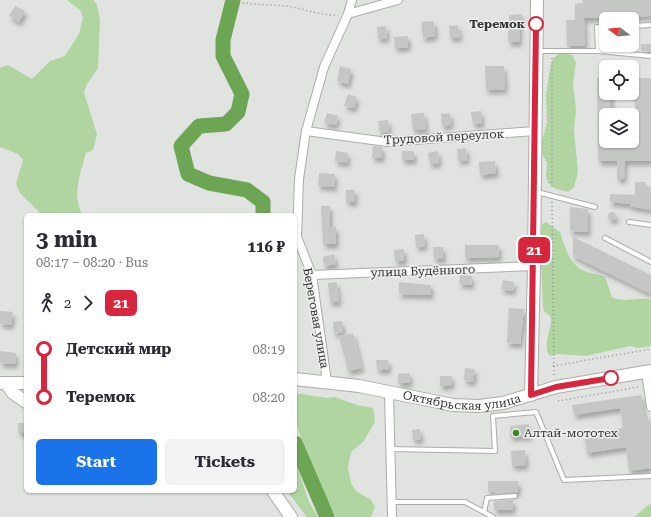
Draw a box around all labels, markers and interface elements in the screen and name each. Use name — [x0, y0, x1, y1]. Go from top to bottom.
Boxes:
north arrow — [599, 12, 639, 52]
map controls — [599, 12, 639, 148]
marker: Теремок — [528, 16, 544, 32]
place label: Теремок — [469, 17, 526, 31]
button: locate — [599, 60, 639, 100]
button: layers — [599, 108, 639, 148]
street label: Трудовой переулок — [383, 127, 505, 147]
text: 3 min — [36, 227, 97, 252]
line badge: 21 — [516, 237, 552, 263]
text: 116 ₽ — [248, 238, 285, 256]
text: 21 — [526, 242, 542, 258]
text: 08:17 – 08:20 · Bus — [36, 255, 148, 270]
street label: улица Будённого — [370, 262, 476, 280]
street label: Береговая улица — [300, 267, 332, 370]
icon: walk — [36, 292, 58, 314]
icon: forward — [77, 292, 99, 314]
text: 21 — [113, 295, 129, 311]
text: 2 — [64, 296, 71, 311]
text: Детский мир — [66, 340, 171, 358]
text: 08:19 — [253, 342, 285, 357]
unlabelled marker — [603, 370, 619, 386]
text: Теремок — [66, 388, 136, 406]
street label: Октябрьская улица — [402, 388, 523, 413]
text: 08:20 — [253, 390, 285, 405]
place label: Алтай-мототех — [524, 426, 618, 440]
marker: Алтай-мототех — [511, 428, 521, 438]
button: Start — [36, 439, 157, 485]
button: Tickets — [165, 439, 285, 485]

